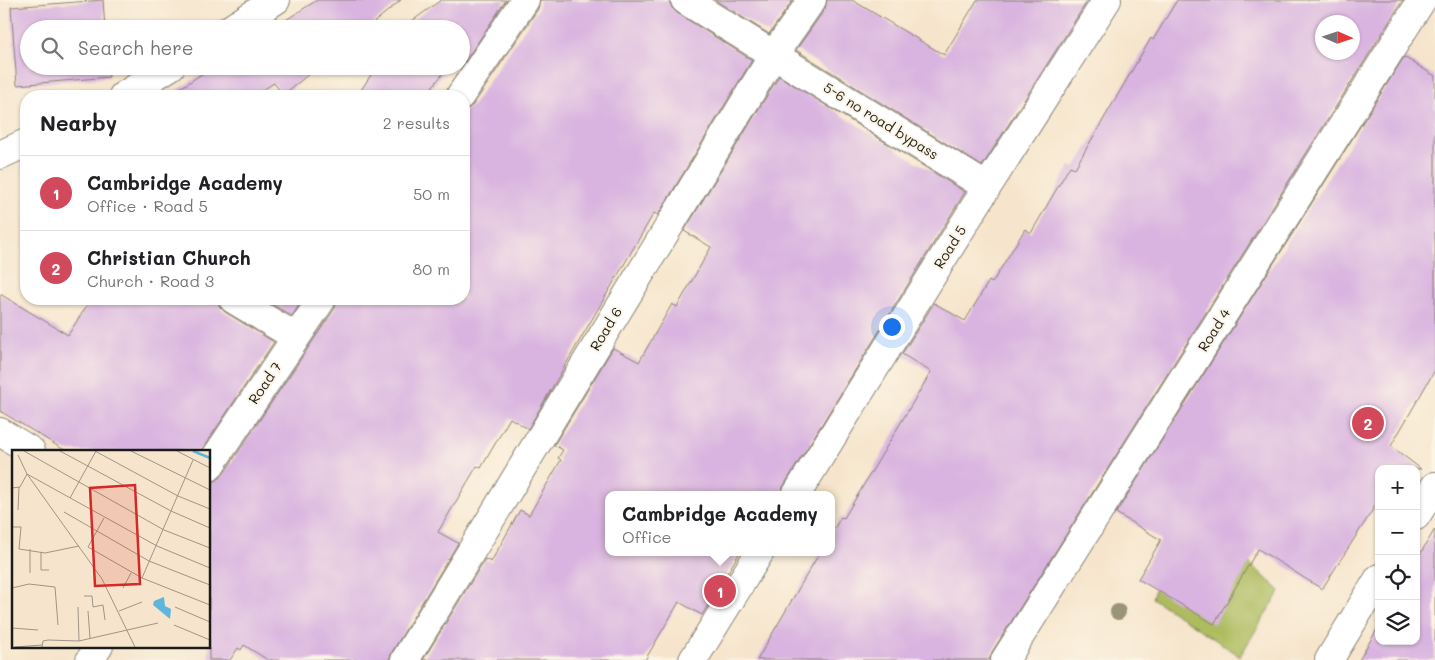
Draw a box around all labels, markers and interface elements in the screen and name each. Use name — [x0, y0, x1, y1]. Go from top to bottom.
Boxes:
north arrow — [1315, 15, 1360, 60]
search box — [20, 20, 470, 75]
icon: search — [38, 34, 66, 62]
text: Search here — [78, 35, 194, 60]
street label: 5-6 no road bypass — [820, 78, 942, 164]
text: Nearby — [40, 109, 117, 136]
text: 2 results — [383, 112, 450, 133]
text: Cambridge Academy — [87, 170, 283, 195]
text: 1 — [52, 183, 60, 204]
text: 50 m — [413, 183, 450, 204]
text: Office · Road 5 — [87, 195, 208, 216]
street label: Road 5 — [929, 222, 970, 272]
text: Christian Church — [87, 245, 251, 270]
text: 2 — [52, 258, 60, 279]
text: 80 m — [413, 258, 450, 279]
text: Church · Road 3 — [87, 270, 214, 291]
street label: Road 6 — [585, 303, 626, 354]
street label: Road 4 — [1193, 304, 1235, 355]
your location — [879, 314, 905, 340]
street label: Road 7 — [244, 358, 286, 408]
pin: 2 — [1352, 404, 1384, 442]
inset map — [12, 450, 210, 648]
map controls — [1375, 465, 1420, 645]
button: + — [1375, 465, 1420, 510]
popup — [605, 491, 835, 556]
text: Cambridge Academy — [622, 501, 818, 526]
button: − — [1375, 510, 1420, 555]
text: Office — [622, 526, 671, 547]
button: locate — [1375, 555, 1420, 600]
pin: 1 — [704, 572, 736, 610]
button: layers — [1375, 600, 1420, 645]

